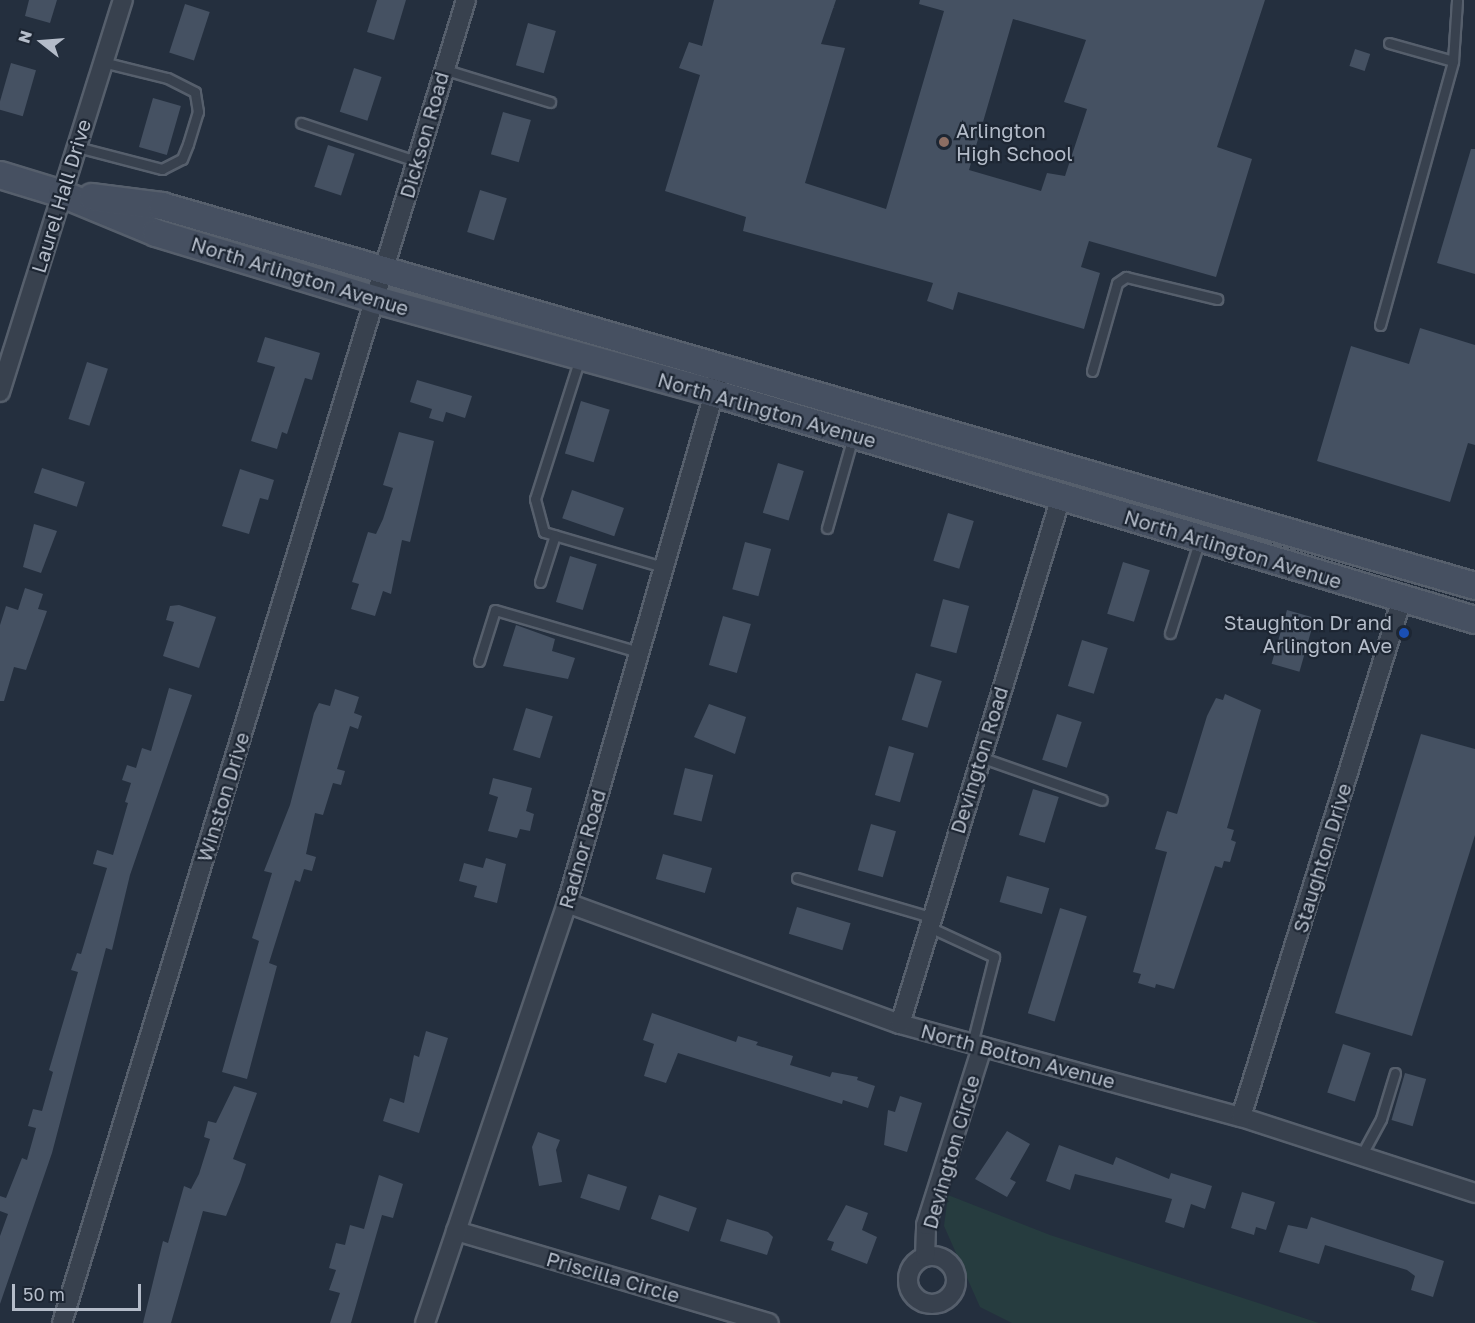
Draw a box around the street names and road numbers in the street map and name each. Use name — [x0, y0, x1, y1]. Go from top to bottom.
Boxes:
street label: Dickson Road — [394, 69, 454, 201]
street label: Laurel Hall Drive — [26, 116, 96, 276]
street label: North Arlington Avenue — [188, 231, 412, 321]
street label: North Arlington Avenue — [655, 367, 879, 453]
street label: North Arlington Avenue — [1121, 504, 1345, 594]
street label: Devington Road — [945, 683, 1013, 837]
street label: Winston Drive — [192, 729, 254, 865]
street label: Staughton Drive — [1288, 780, 1356, 936]
street label: Radnor Road — [553, 787, 611, 911]
street label: North Bolton Avenue — [918, 1019, 1118, 1093]
street label: Devington Circle — [918, 1072, 984, 1232]
street label: Priscilla Circle — [544, 1247, 682, 1307]

